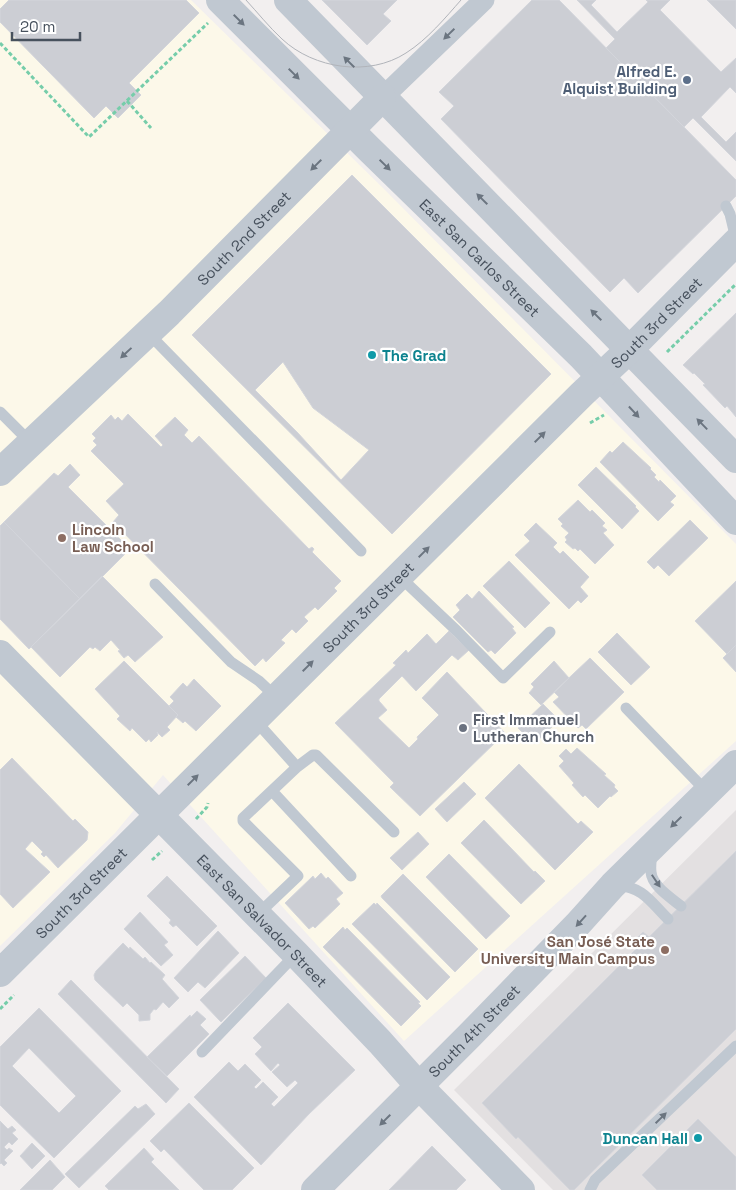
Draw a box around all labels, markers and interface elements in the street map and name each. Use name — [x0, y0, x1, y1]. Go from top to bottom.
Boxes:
scale bar — [12, 10, 80, 42]
one-way arrow — [233, 14, 245, 26]
text: 20 m — [20, 17, 55, 36]
one-way arrow — [443, 28, 455, 40]
one-way arrow — [343, 56, 355, 68]
place label: Alfred E. Alquist Building — [563, 62, 677, 98]
one-way arrow — [288, 68, 300, 80]
marker: Alfred E. Alquist Building — [681, 74, 693, 86]
one-way arrow — [311, 158, 323, 170]
one-way arrow — [378, 158, 390, 170]
street label: South 2nd Street — [193, 186, 294, 289]
street label: East San Carlos Street — [416, 194, 544, 321]
one-way arrow — [476, 194, 488, 206]
street label: South 3rd Street — [606, 273, 706, 372]
one-way arrow — [590, 309, 602, 321]
place label: The Grad — [382, 346, 446, 365]
one-way arrow — [120, 347, 132, 359]
marker: The Grad — [366, 349, 378, 361]
one-way arrow — [628, 406, 640, 418]
one-way arrow — [696, 418, 708, 430]
one-way arrow — [533, 431, 545, 443]
place label: Lincoln Law School — [72, 520, 154, 556]
marker: Lincoln Law School — [56, 532, 68, 544]
one-way arrow — [418, 546, 430, 558]
street label: South 3rd Street — [318, 557, 418, 657]
one-way arrow — [302, 660, 314, 672]
place label: First Immanuel Lutheran Church — [473, 710, 594, 746]
marker: First Immanuel Lutheran Church — [457, 722, 469, 734]
one-way arrow — [187, 774, 199, 786]
one-way arrow — [670, 816, 682, 828]
street label: South 3rd Street — [31, 843, 131, 942]
street label: East San Salvador Street — [193, 850, 332, 991]
one-way arrow — [651, 874, 661, 888]
one-way arrow — [575, 915, 586, 928]
place label: San José State University Main Campus — [481, 932, 655, 968]
marker: San José State University Main Campus — [659, 944, 671, 956]
street label: South 4th Street — [424, 980, 524, 1081]
one-way arrow — [654, 1112, 666, 1124]
one-way arrow — [379, 1114, 391, 1126]
place label: Duncan Hall — [603, 1129, 688, 1148]
marker: Duncan Hall — [692, 1132, 704, 1144]

